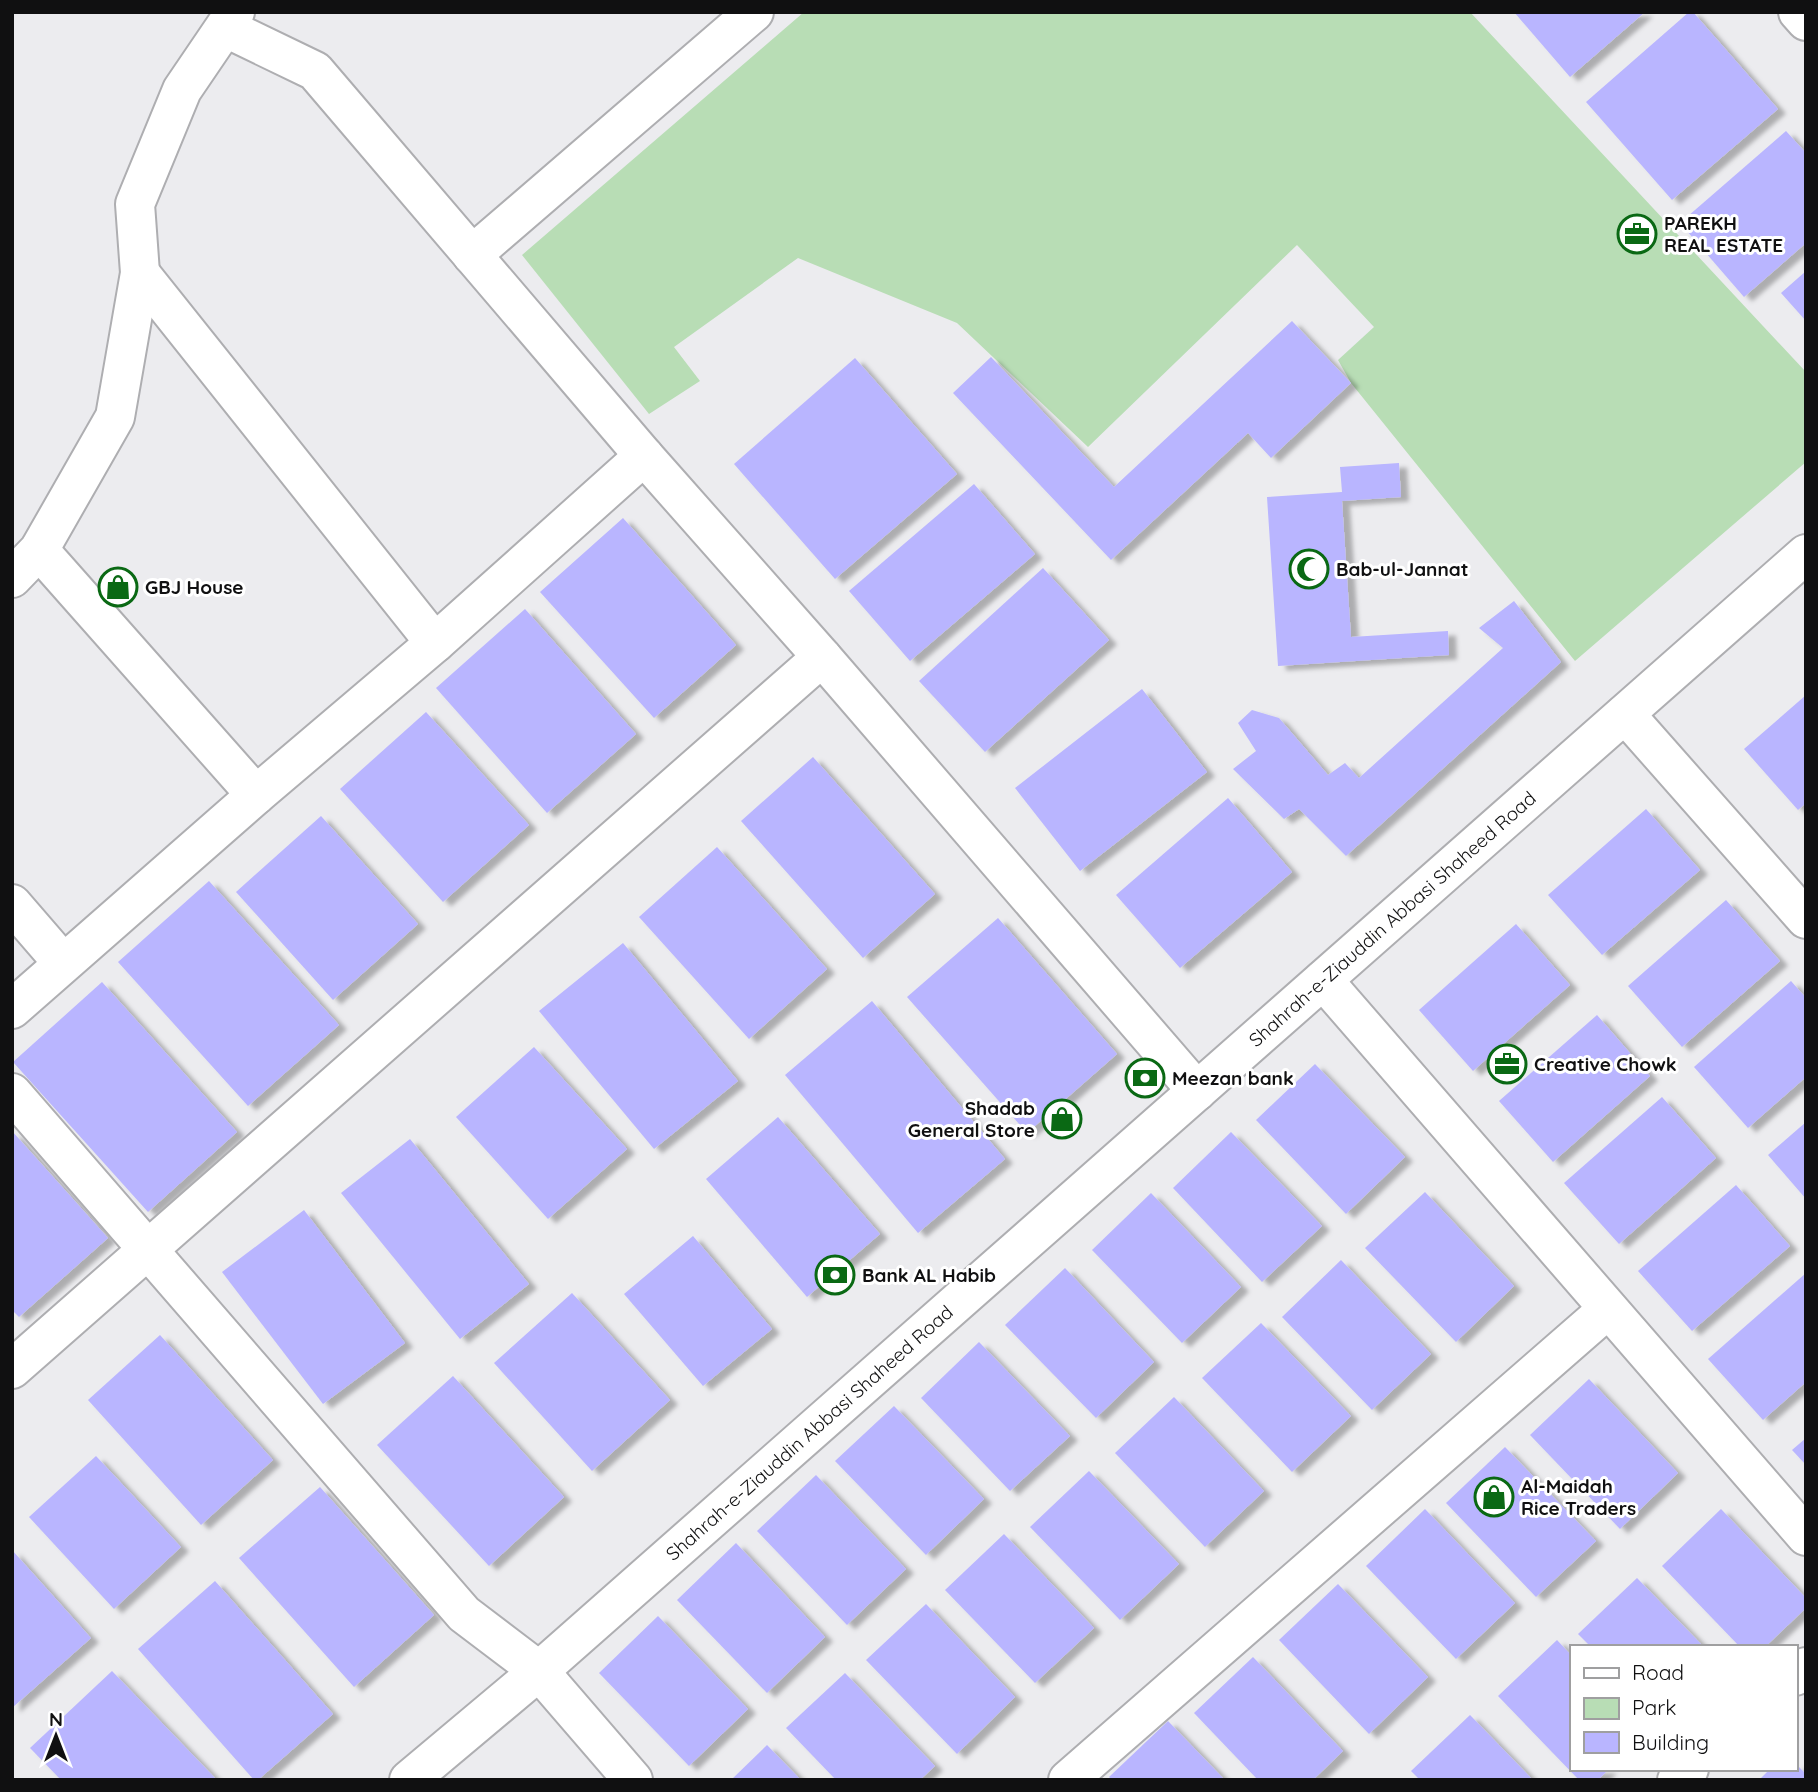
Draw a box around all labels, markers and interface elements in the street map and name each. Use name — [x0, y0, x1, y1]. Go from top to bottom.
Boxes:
place label: PAREKH REAL ESTATE — [1664, 211, 1783, 257]
office icon: PAREKH REAL ESTATE — [1616, 213, 1658, 255]
mosque icon: Bab-ul-Jannat — [1288, 548, 1330, 590]
place label: Bab-ul-Jannat — [1336, 557, 1468, 581]
shop icon: GBJ House — [97, 566, 139, 608]
place label: GBJ House — [145, 575, 244, 599]
street label: Shahrah-e-Ziauddin Abbasi Shaheed Road — [1244, 786, 1541, 1052]
office icon: Creative Chowk — [1486, 1043, 1528, 1085]
place label: Creative Chowk — [1534, 1052, 1677, 1076]
bank icon: Meezan bank — [1124, 1057, 1166, 1099]
place label: Meezan bank — [1172, 1066, 1294, 1090]
place label: Shadab General Store — [908, 1096, 1035, 1142]
shop icon: Shadab General Store — [1041, 1098, 1083, 1140]
bank icon: Bank AL Habib — [814, 1254, 856, 1296]
place label: Bank AL Habib — [862, 1263, 996, 1287]
street label: Shahrah-e-Ziauddin Abbasi Shaheed Road — [661, 1300, 958, 1566]
place label: Al-Maidah Rice Traders — [1521, 1474, 1636, 1520]
shop icon: Al-Maidah Rice Traders — [1473, 1476, 1515, 1518]
legend — [1570, 1645, 1797, 1771]
text: Road — [1632, 1659, 1684, 1685]
text: Park — [1632, 1694, 1676, 1720]
north arrow — [21, 1701, 91, 1771]
text: N — [49, 1707, 63, 1731]
text: Building — [1632, 1729, 1709, 1755]

